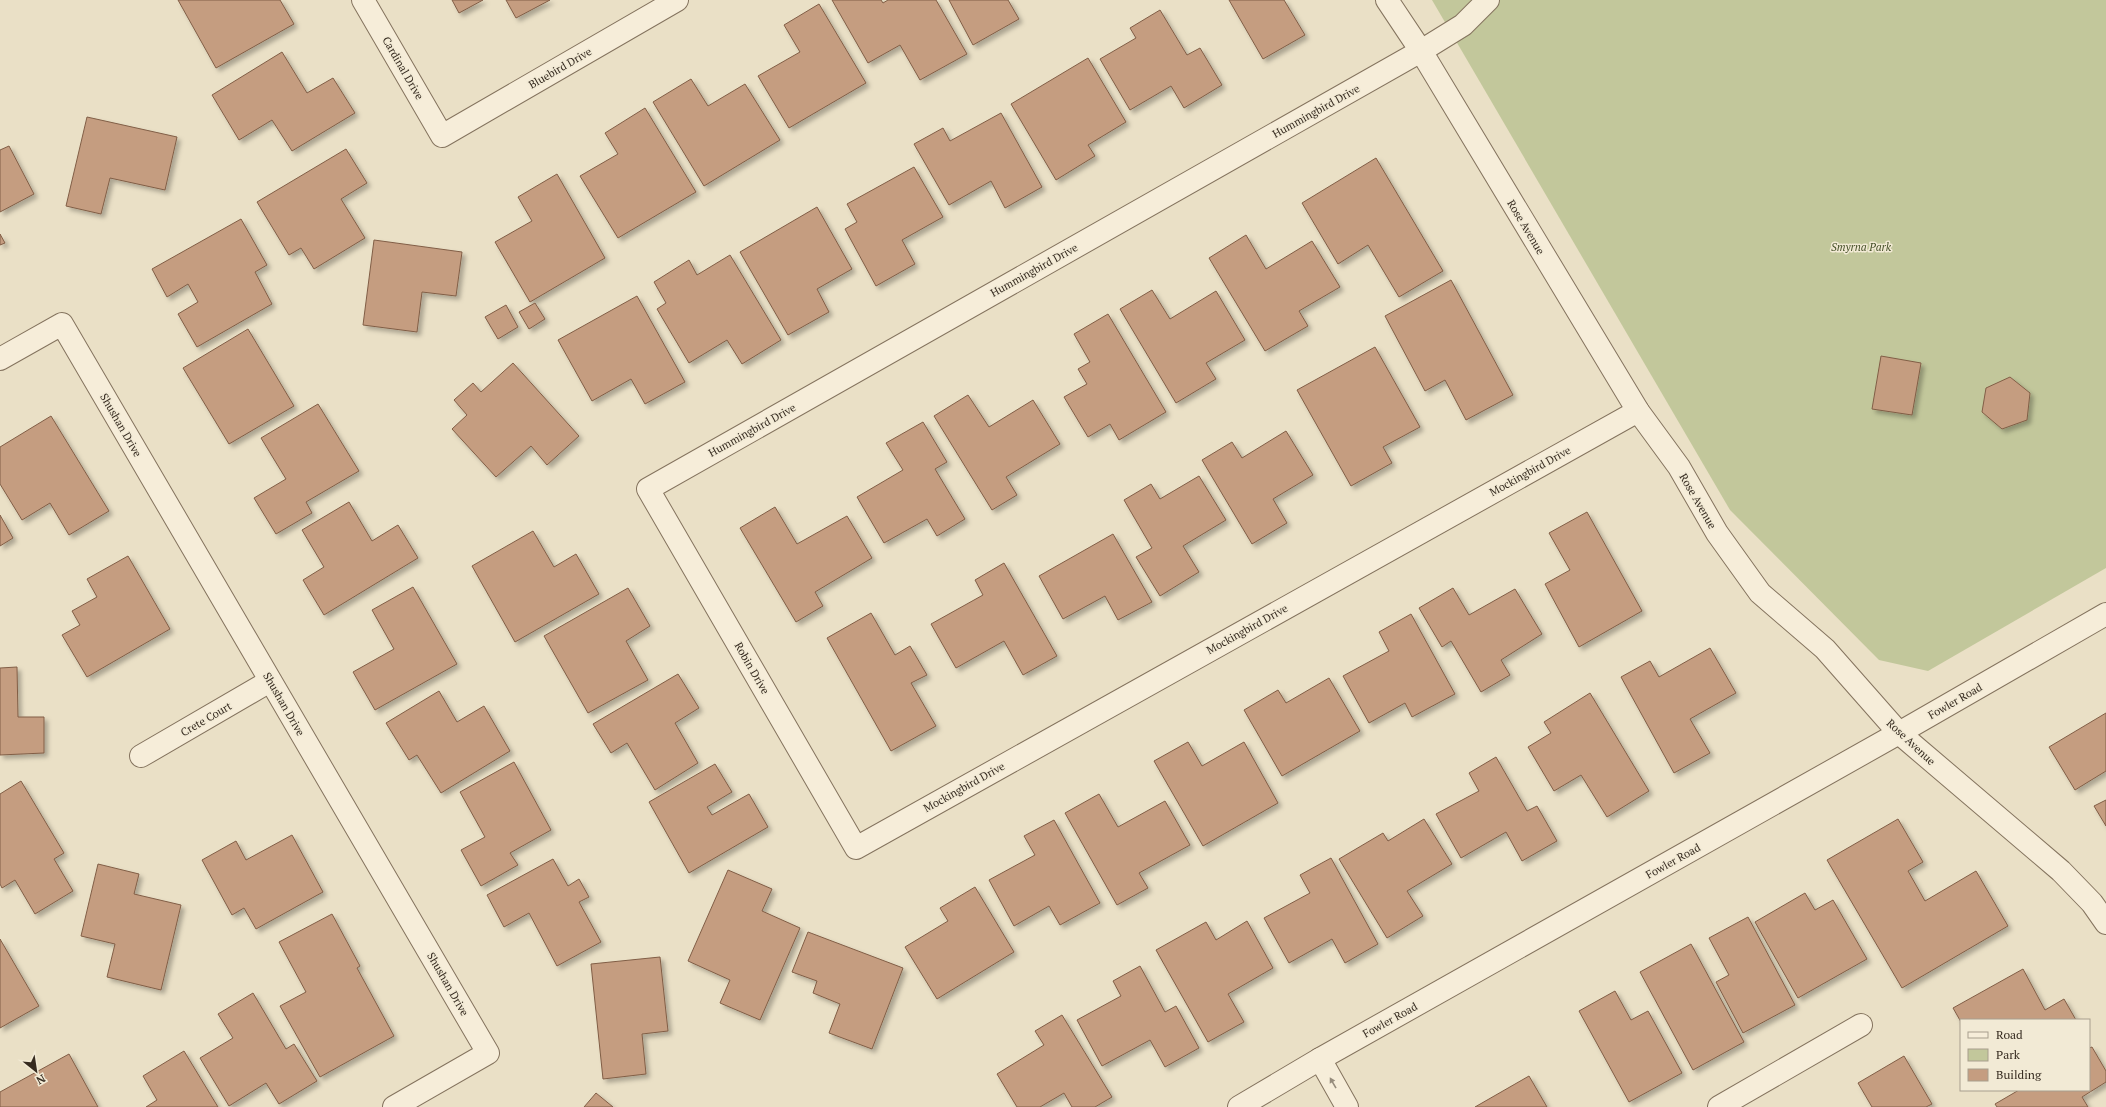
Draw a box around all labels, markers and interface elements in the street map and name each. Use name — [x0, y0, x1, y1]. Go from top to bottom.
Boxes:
street label: Cardinal Drive — [379, 34, 427, 102]
street label: Bluebird Drive — [526, 44, 594, 92]
street label: Hummingbird Drive — [1270, 81, 1362, 141]
street label: Rose Avenue — [1504, 197, 1548, 257]
street label: Hummingbird Drive — [988, 240, 1080, 300]
park label: Smyrna Park — [1831, 240, 1892, 254]
street label: Shushan Drive — [97, 391, 145, 460]
street label: Hummingbird Drive — [706, 400, 798, 460]
street label: Mockingbird Drive — [1487, 443, 1573, 499]
street label: Rose Avenue — [1677, 471, 1720, 532]
street label: Mockingbird Drive — [1204, 601, 1290, 657]
street label: Robin Drive — [732, 640, 773, 697]
street label: Shushan Drive — [260, 670, 308, 739]
street label: Fowler Road — [1925, 680, 1985, 722]
street label: Crete Court — [178, 699, 234, 739]
street label: Rose Avenue — [1884, 716, 1939, 768]
street label: Mockingbird Drive — [921, 759, 1007, 815]
street label: Fowler Road — [1643, 840, 1703, 882]
street label: Shushan Drive — [424, 950, 472, 1019]
street label: Fowler Road — [1360, 999, 1420, 1041]
legend — [1960, 1019, 2090, 1091]
text: Road — [1996, 1027, 2023, 1042]
text: Park — [1996, 1047, 2021, 1062]
north arrow — [16, 1051, 56, 1091]
text: Building — [1996, 1067, 2042, 1082]
text: N — [33, 1072, 48, 1088]
one-way arrow — [1330, 1077, 1337, 1089]

